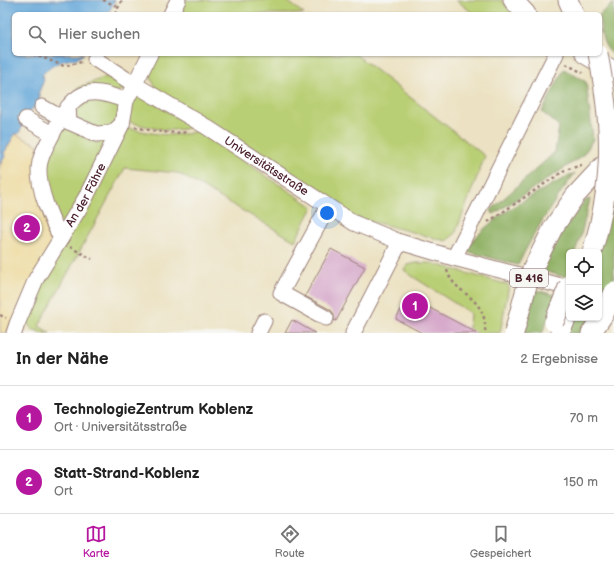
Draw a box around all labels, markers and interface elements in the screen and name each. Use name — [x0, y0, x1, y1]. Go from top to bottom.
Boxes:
search box — [12, 12, 602, 56]
icon: search — [26, 23, 48, 45]
text: Hier suchen — [58, 25, 140, 44]
street label: Universitätsstraße — [221, 133, 311, 199]
street label: An der Fähre — [63, 161, 109, 230]
your location — [317, 203, 337, 223]
pin: 2 — [14, 213, 40, 243]
map controls — [566, 249, 602, 321]
button: locate — [566, 249, 602, 285]
road number: B 416 — [510, 269, 548, 287]
button: layers — [566, 285, 602, 321]
pin: 1 — [402, 291, 428, 321]
text: In der Nähe — [16, 349, 109, 369]
text: 2 Ergebnisse — [520, 351, 598, 367]
text: TechnologieZentrum Koblenz — [54, 400, 253, 419]
text: 1 — [26, 410, 32, 426]
text: 70 m — [570, 410, 598, 426]
text: Ort · Universitätsstraße — [54, 419, 187, 435]
text: Statt-Strand-Koblenz — [54, 464, 199, 483]
text: 2 — [25, 474, 33, 490]
text: 150 m — [564, 474, 598, 490]
text: Ort — [54, 483, 73, 499]
tab: Karte — [83, 523, 110, 560]
tab: Route — [275, 523, 304, 560]
tab: Gespeichert — [470, 523, 531, 560]

